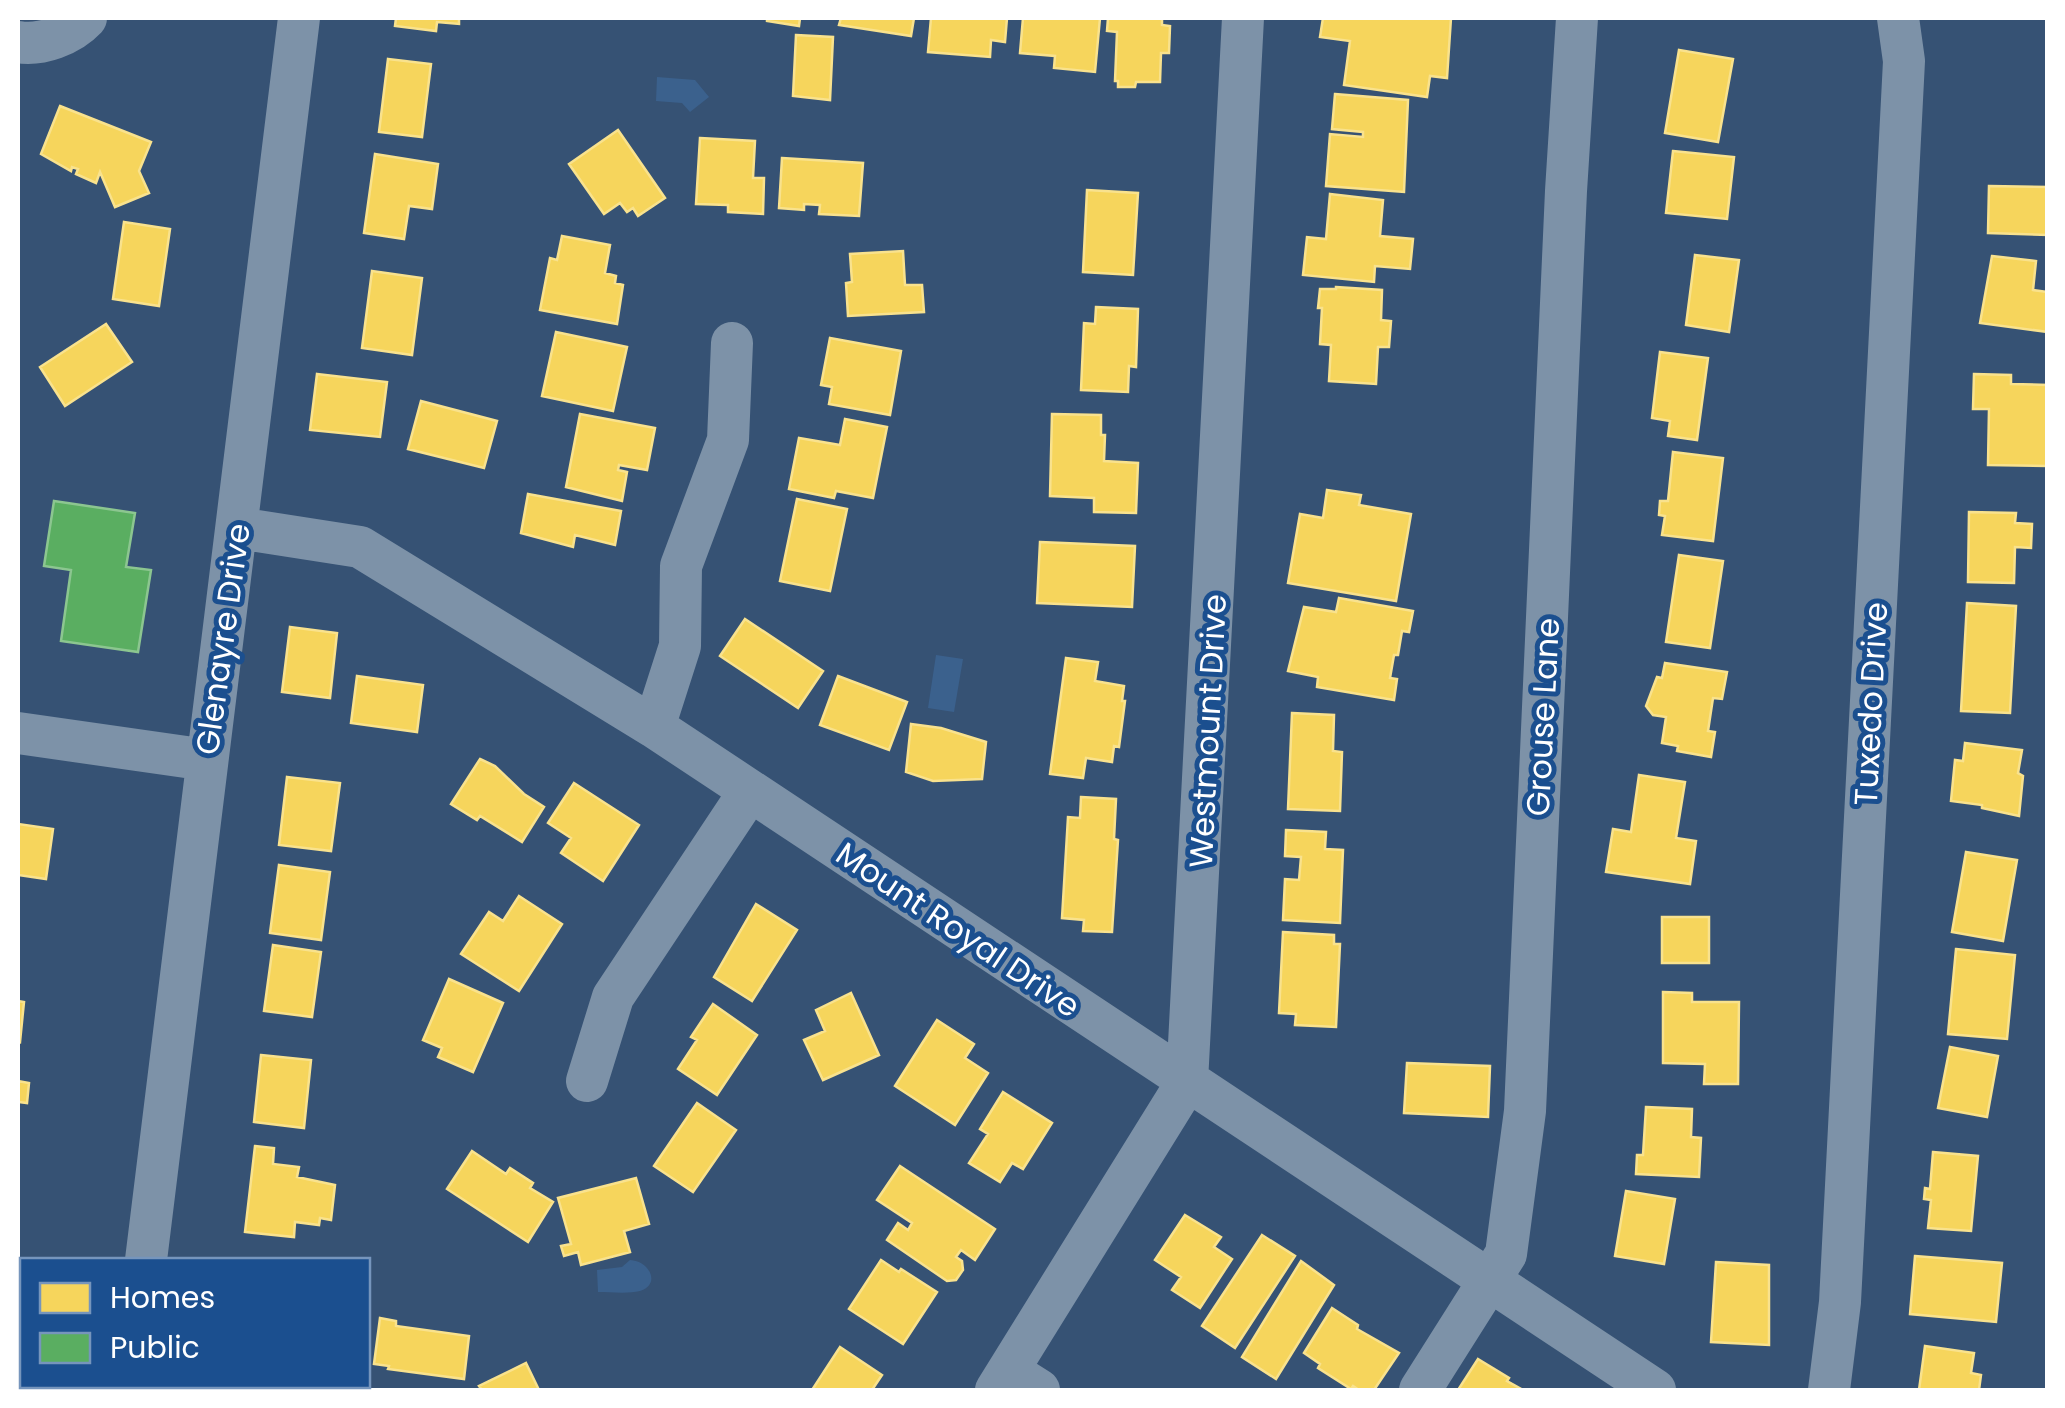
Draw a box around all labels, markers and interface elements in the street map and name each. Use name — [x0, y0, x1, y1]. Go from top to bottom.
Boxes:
street label: Glenayre Drive — [184, 520, 261, 758]
street label: Westmount Drive — [1178, 593, 1237, 869]
street label: Tuxedo Drive — [1843, 601, 1898, 807]
street label: Grouse Lane — [1515, 617, 1570, 817]
street label: Mount Royal Drive — [827, 831, 1089, 1028]
legend — [20, 1258, 370, 1388]
text: Homes — [110, 1276, 215, 1319]
text: Public — [110, 1326, 200, 1369]

